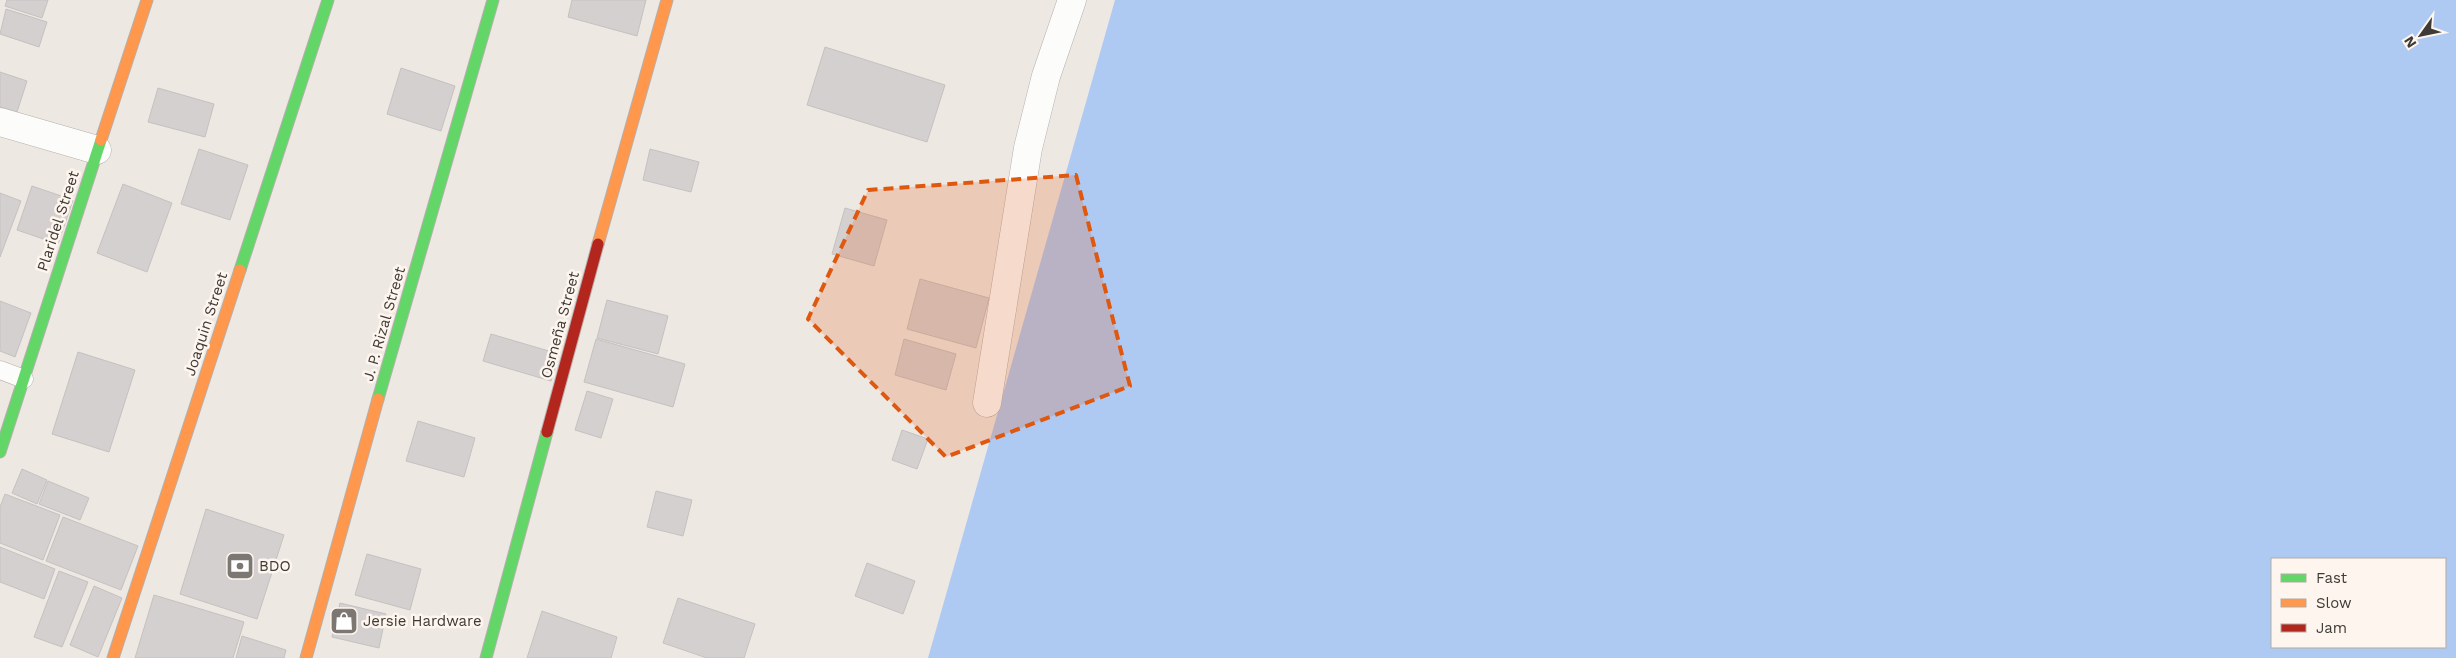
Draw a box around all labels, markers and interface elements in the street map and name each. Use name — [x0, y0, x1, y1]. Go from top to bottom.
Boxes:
north arrow — [2396, 10, 2446, 60]
text: N — [2401, 33, 2420, 51]
street label: Plaridel Street — [33, 168, 83, 274]
street label: J. P. Rizal Street — [359, 264, 409, 383]
street label: Joaquin Street — [181, 269, 231, 378]
street label: Osmeña Street — [537, 269, 583, 380]
bank icon: BDO — [225, 551, 255, 581]
place label: BDO — [259, 557, 291, 575]
legend — [2271, 558, 2446, 648]
text: Fast — [2316, 569, 2348, 587]
text: Slow — [2316, 594, 2352, 612]
shop icon: Jersie Hardware — [329, 606, 359, 636]
place label: Jersie Hardware — [363, 612, 482, 630]
text: Jam — [2316, 619, 2347, 637]

